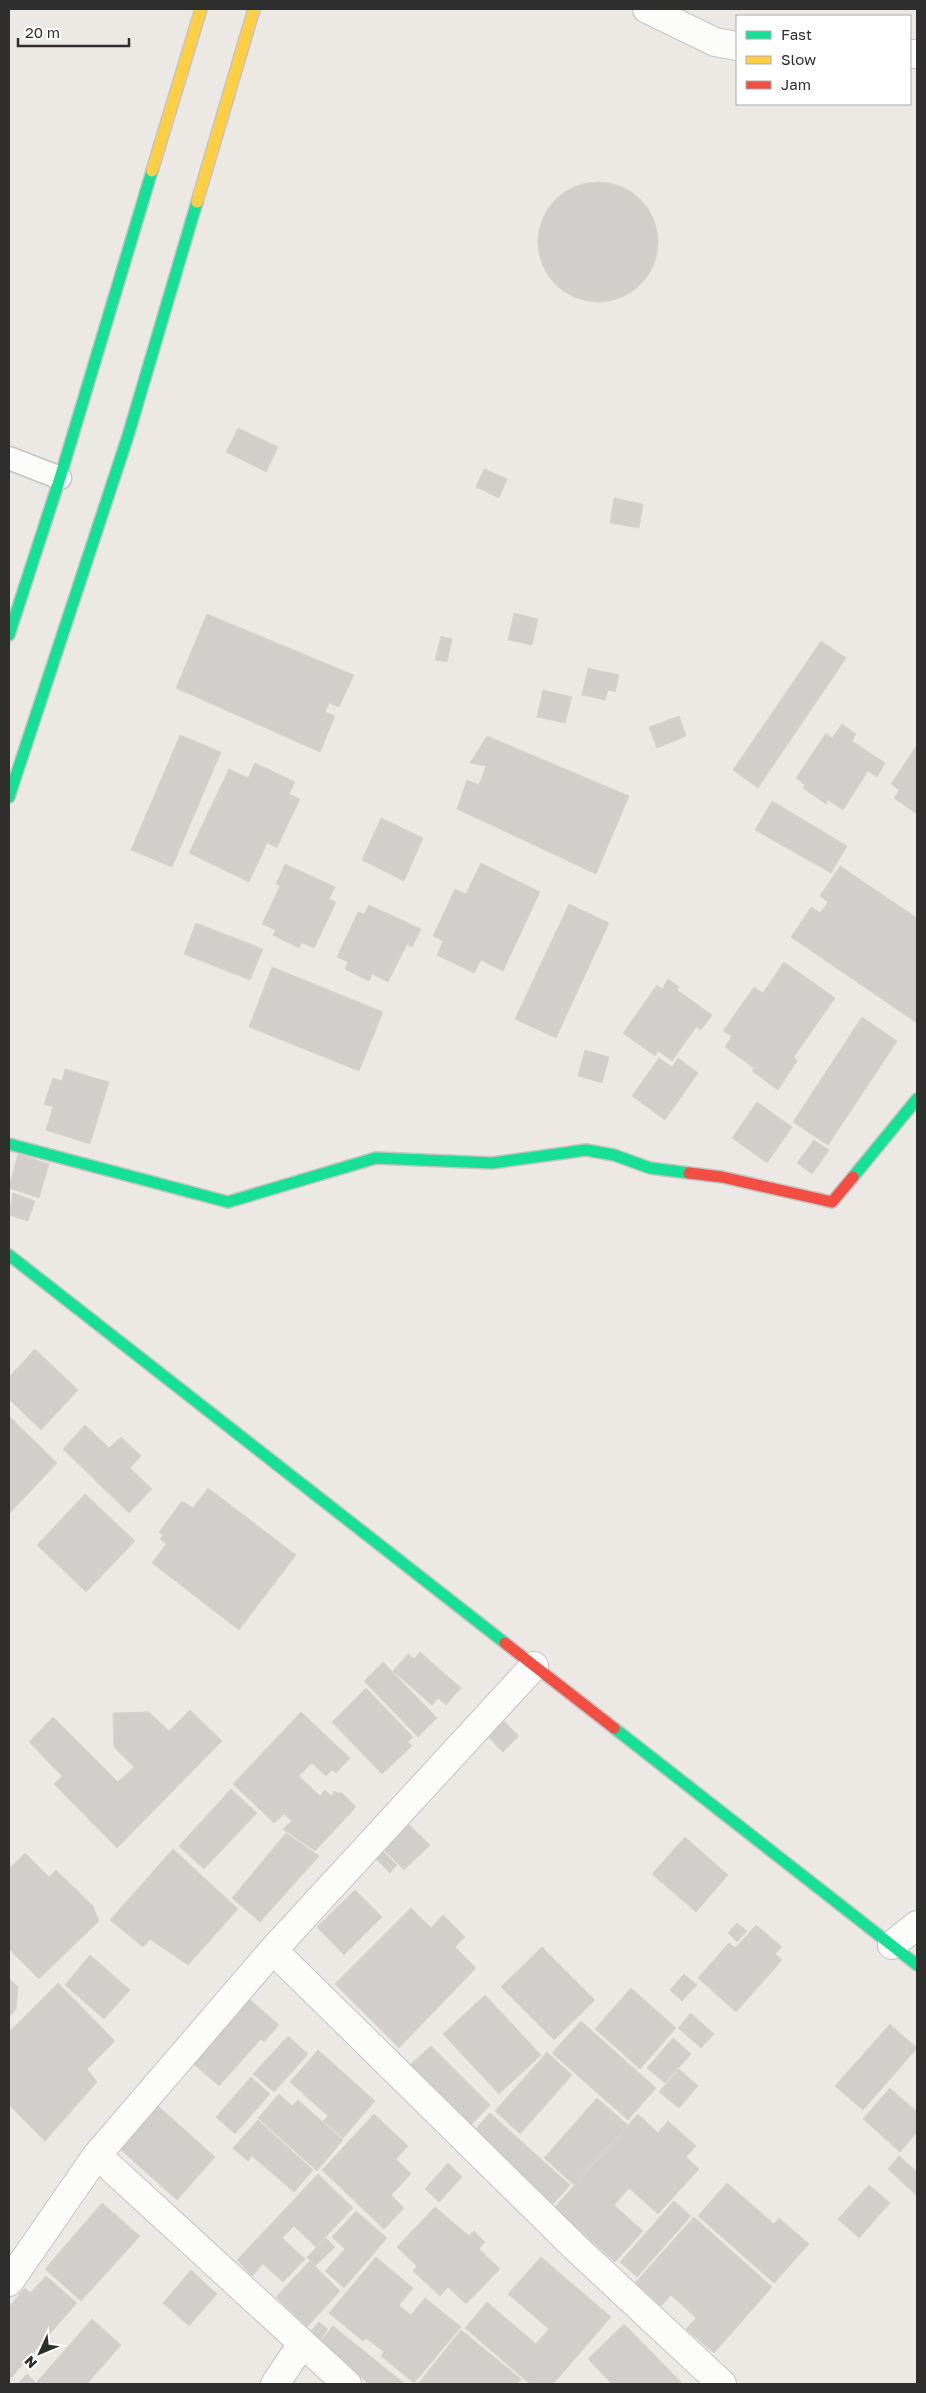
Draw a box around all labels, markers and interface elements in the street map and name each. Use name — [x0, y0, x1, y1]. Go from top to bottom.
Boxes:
scale bar — [18, 15, 129, 47]
legend — [736, 15, 911, 105]
text: 20 m — [25, 23, 60, 41]
text: Fast — [781, 25, 812, 43]
text: Slow — [781, 50, 816, 68]
text: Jam — [781, 75, 811, 93]
north arrow — [15, 2328, 65, 2378]
text: N — [20, 2353, 40, 2372]

